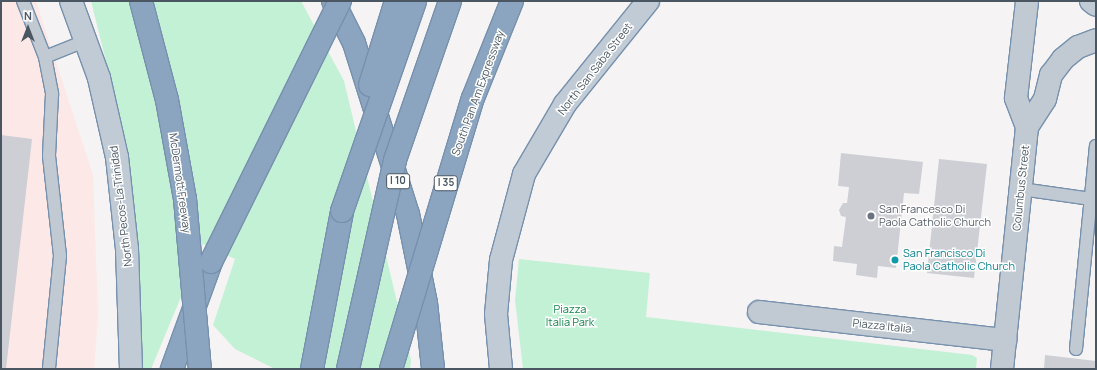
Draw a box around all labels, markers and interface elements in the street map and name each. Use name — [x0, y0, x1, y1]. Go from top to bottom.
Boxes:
north arrow — [8, 8, 48, 48]
text: N — [24, 8, 32, 23]
street label: North San Saba Street — [555, 20, 635, 118]
street label: South Pan Am Expressway — [449, 28, 507, 158]
street label: McDermott Freeway — [166, 132, 194, 234]
street label: Columbus Street — [1010, 144, 1032, 232]
street label: North Pecos-La Trinidad — [107, 145, 135, 267]
road number: I 10 — [386, 173, 410, 189]
road number: I 35 — [433, 175, 459, 191]
place label: San Francesco Di Paola Catholic Church — [879, 203, 991, 229]
marker: San Francesco Di Paola Catholic Church — [866, 211, 876, 221]
place label: San Francisco Di Paola Catholic Church — [903, 247, 1015, 273]
marker: San Francisco Di Paola Catholic Church — [890, 255, 900, 265]
park label: Piazza Italia Park — [546, 303, 594, 329]
street label: Piazza Italia — [852, 316, 912, 336]

